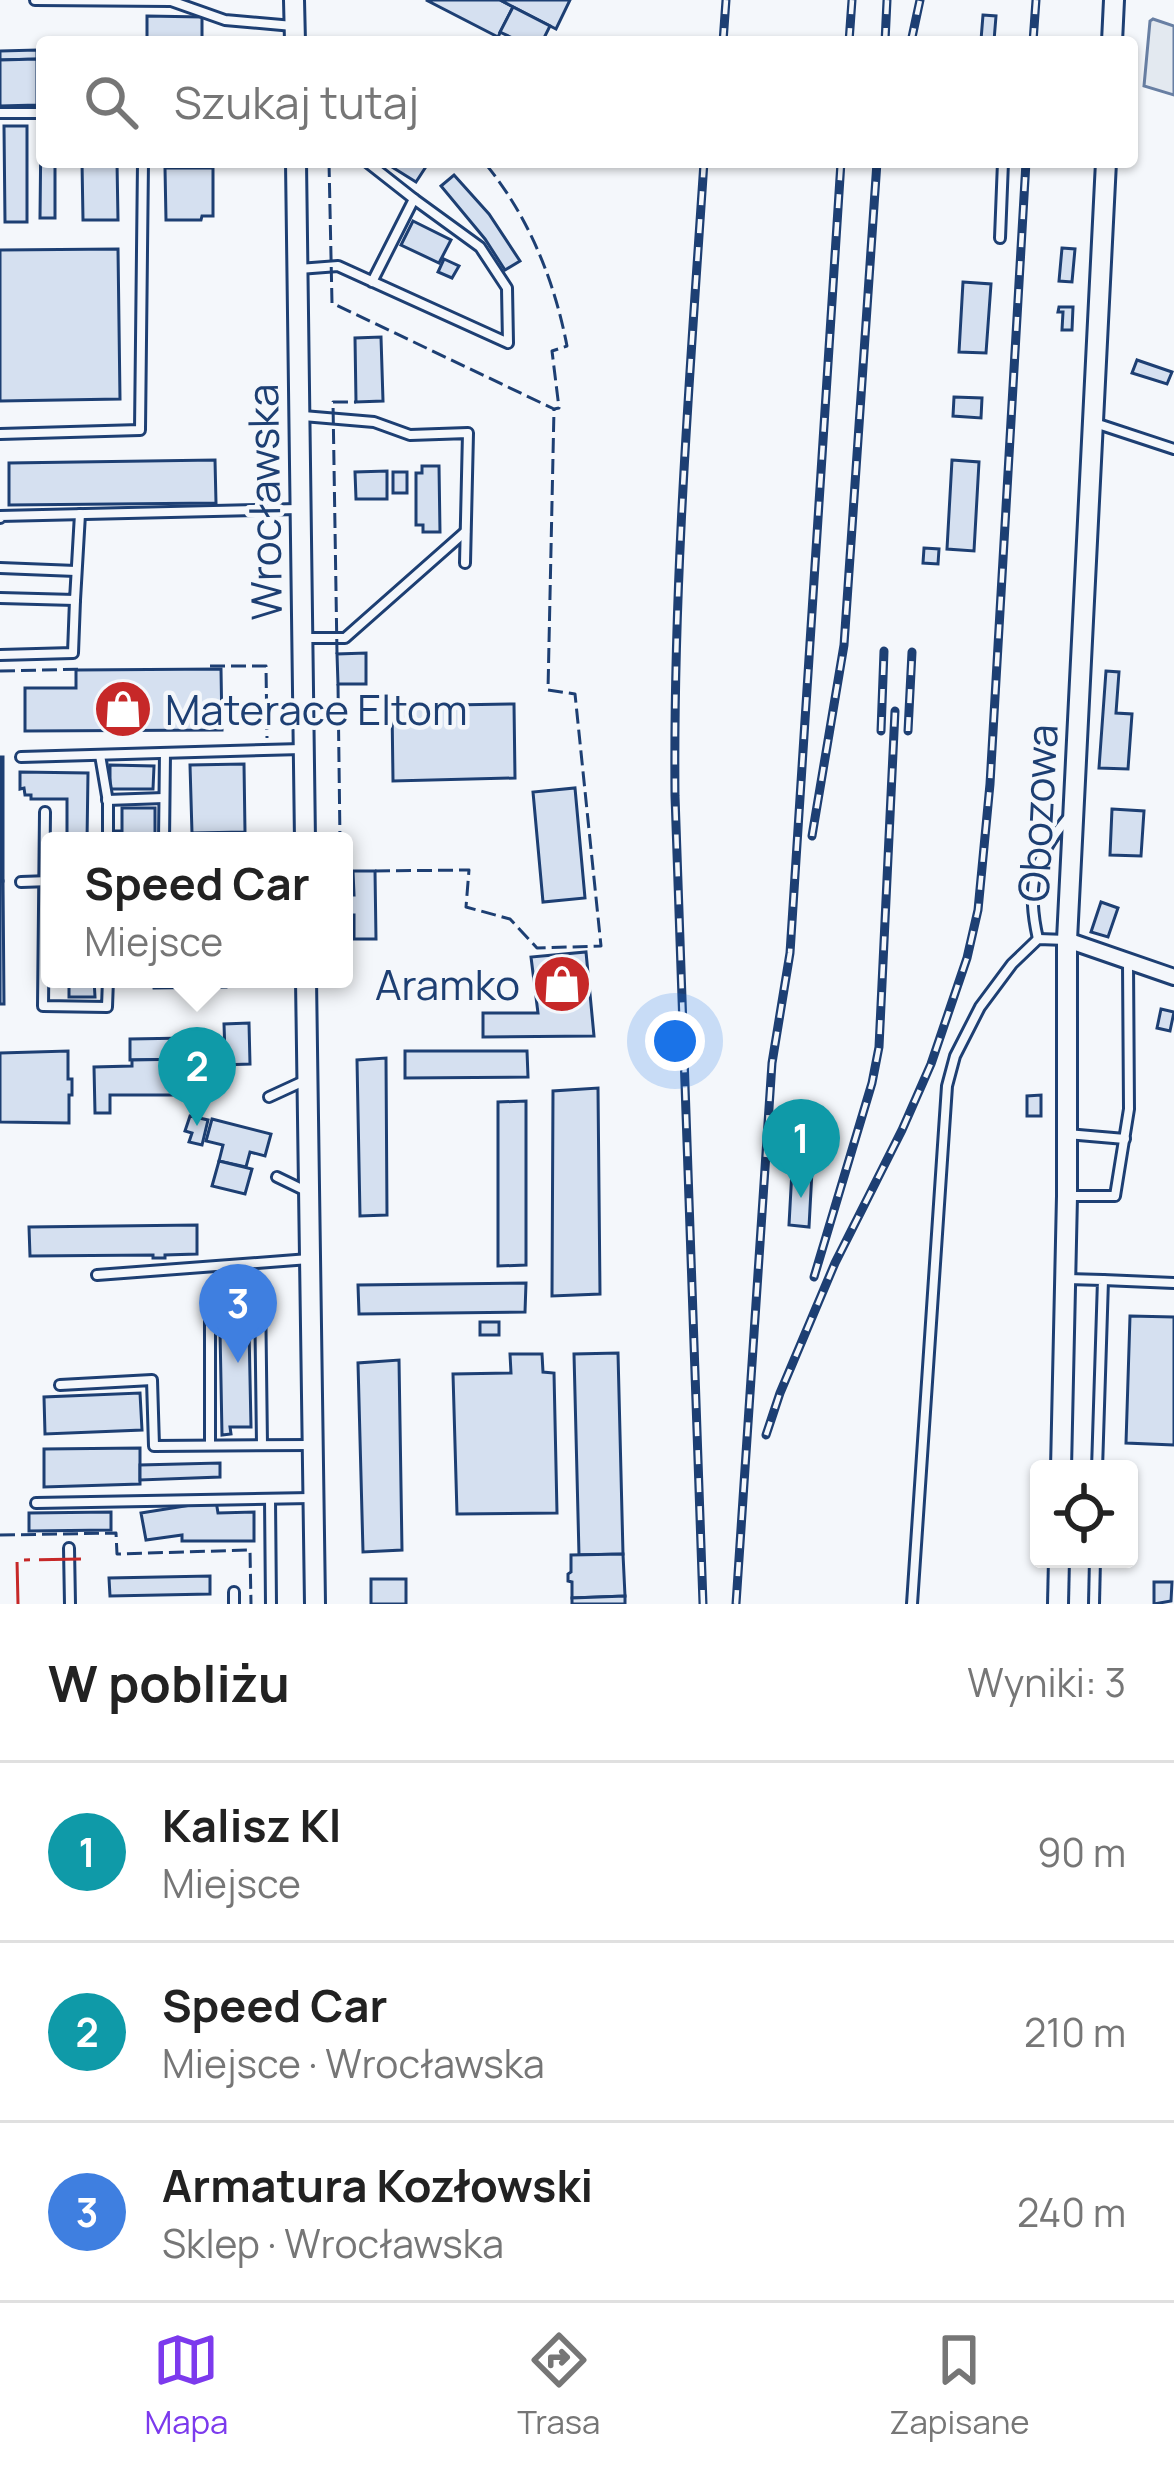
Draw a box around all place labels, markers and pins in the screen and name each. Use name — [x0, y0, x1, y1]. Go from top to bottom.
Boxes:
shop icon: Materace Eltom — [92, 678, 154, 740]
place label: Materace Eltom — [165, 680, 468, 738]
shop icon: Aramko — [531, 953, 593, 1015]
place label: Aramko — [375, 955, 520, 1013]
pin: 2 — [158, 1027, 236, 1126]
pin: 1 — [762, 1099, 840, 1198]
pin: 3 — [199, 1264, 277, 1363]

